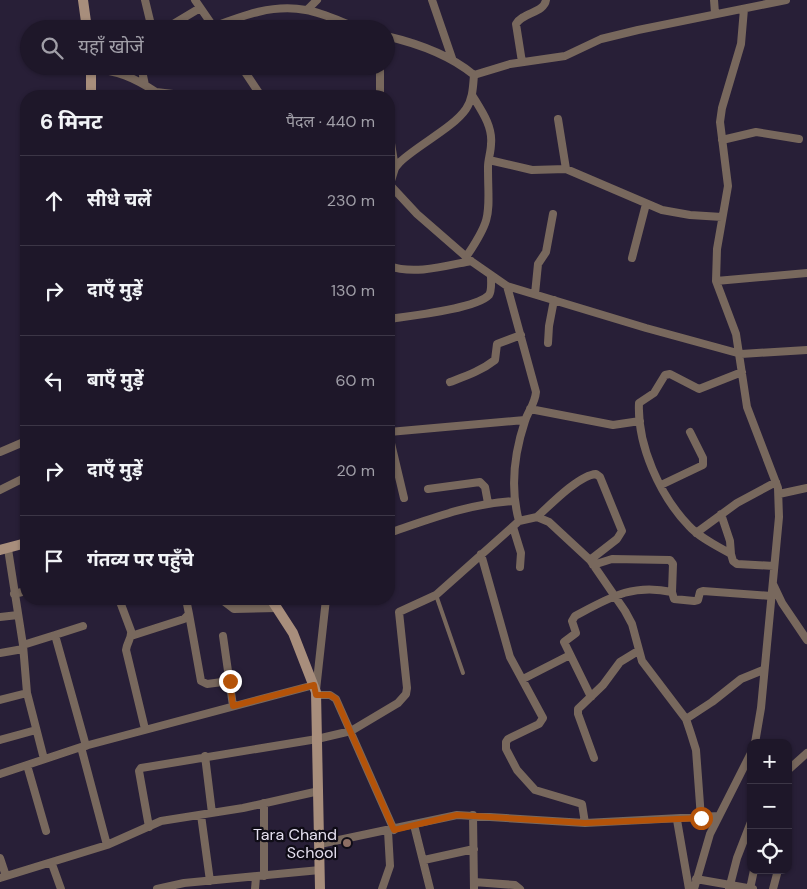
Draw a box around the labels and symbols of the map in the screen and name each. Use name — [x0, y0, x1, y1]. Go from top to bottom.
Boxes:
route end — [219, 670, 242, 693]
route start — [690, 807, 713, 830]
place label: Tara Chand School — [253, 824, 337, 863]
marker: Tara Chand School — [341, 837, 353, 849]

